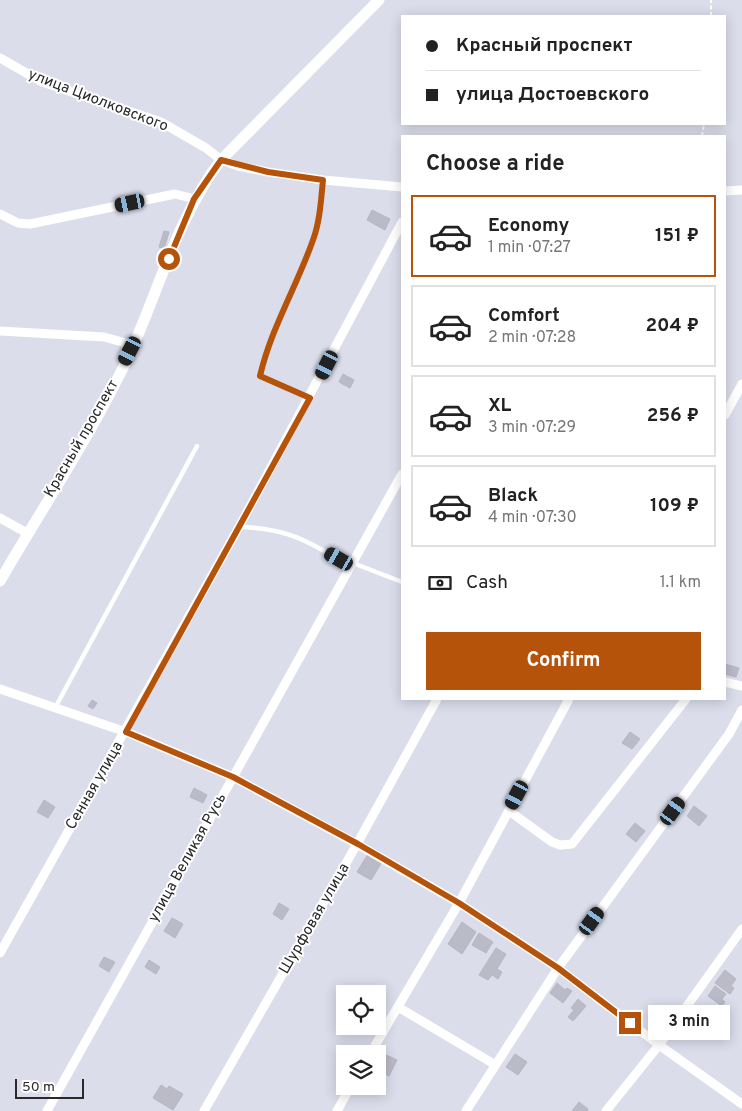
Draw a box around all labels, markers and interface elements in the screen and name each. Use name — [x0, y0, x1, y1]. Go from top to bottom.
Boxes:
text: Красный проспект — [456, 34, 632, 58]
street label: улица Циолковского — [25, 65, 171, 137]
text: улица Достоевского — [456, 83, 649, 107]
text: Choose a ride — [426, 151, 564, 178]
car — [113, 193, 146, 213]
icon: car — [428, 214, 473, 259]
text: Economy — [488, 214, 569, 238]
text: 151 ₽ — [655, 224, 699, 248]
text: 1 min · 07:27 — [488, 238, 571, 258]
route start — [158, 248, 180, 270]
icon: car — [428, 304, 473, 349]
text: Comfort — [488, 304, 560, 328]
text: 204 ₽ — [645, 314, 699, 338]
text: 2 min · 07:28 — [488, 328, 576, 348]
car — [116, 334, 143, 368]
car — [313, 348, 340, 382]
street label: Красный проспект — [41, 377, 124, 501]
icon: car — [428, 394, 473, 439]
text: XL — [488, 394, 511, 418]
text: 256 ₽ — [647, 404, 699, 428]
text: 3 min · 07:29 — [488, 418, 576, 438]
icon: car — [428, 484, 473, 529]
text: Black — [488, 484, 538, 508]
text: 109 ₽ — [650, 494, 699, 518]
text: 4 min · 07:30 — [488, 508, 577, 528]
car — [322, 545, 355, 573]
icon: cash — [426, 569, 454, 597]
text: Cash — [466, 571, 508, 595]
text: 1.1 km — [660, 573, 701, 593]
button: Confirm — [426, 632, 701, 690]
street label: Сенная улица — [62, 738, 128, 834]
car — [503, 778, 530, 812]
street label: улица Великая Русь — [145, 790, 231, 926]
car — [658, 794, 687, 828]
street label: Шурфовая улица — [276, 860, 354, 978]
car — [577, 904, 606, 938]
map controls — [336, 985, 386, 1095]
button: locate — [336, 985, 386, 1035]
callout: 3 min — [648, 1006, 730, 1040]
route end — [619, 1012, 641, 1034]
text: 3 min — [668, 1012, 710, 1032]
button: layers — [336, 1045, 386, 1095]
scale bar — [15, 1076, 84, 1099]
text: 50 m — [22, 1079, 55, 1096]

